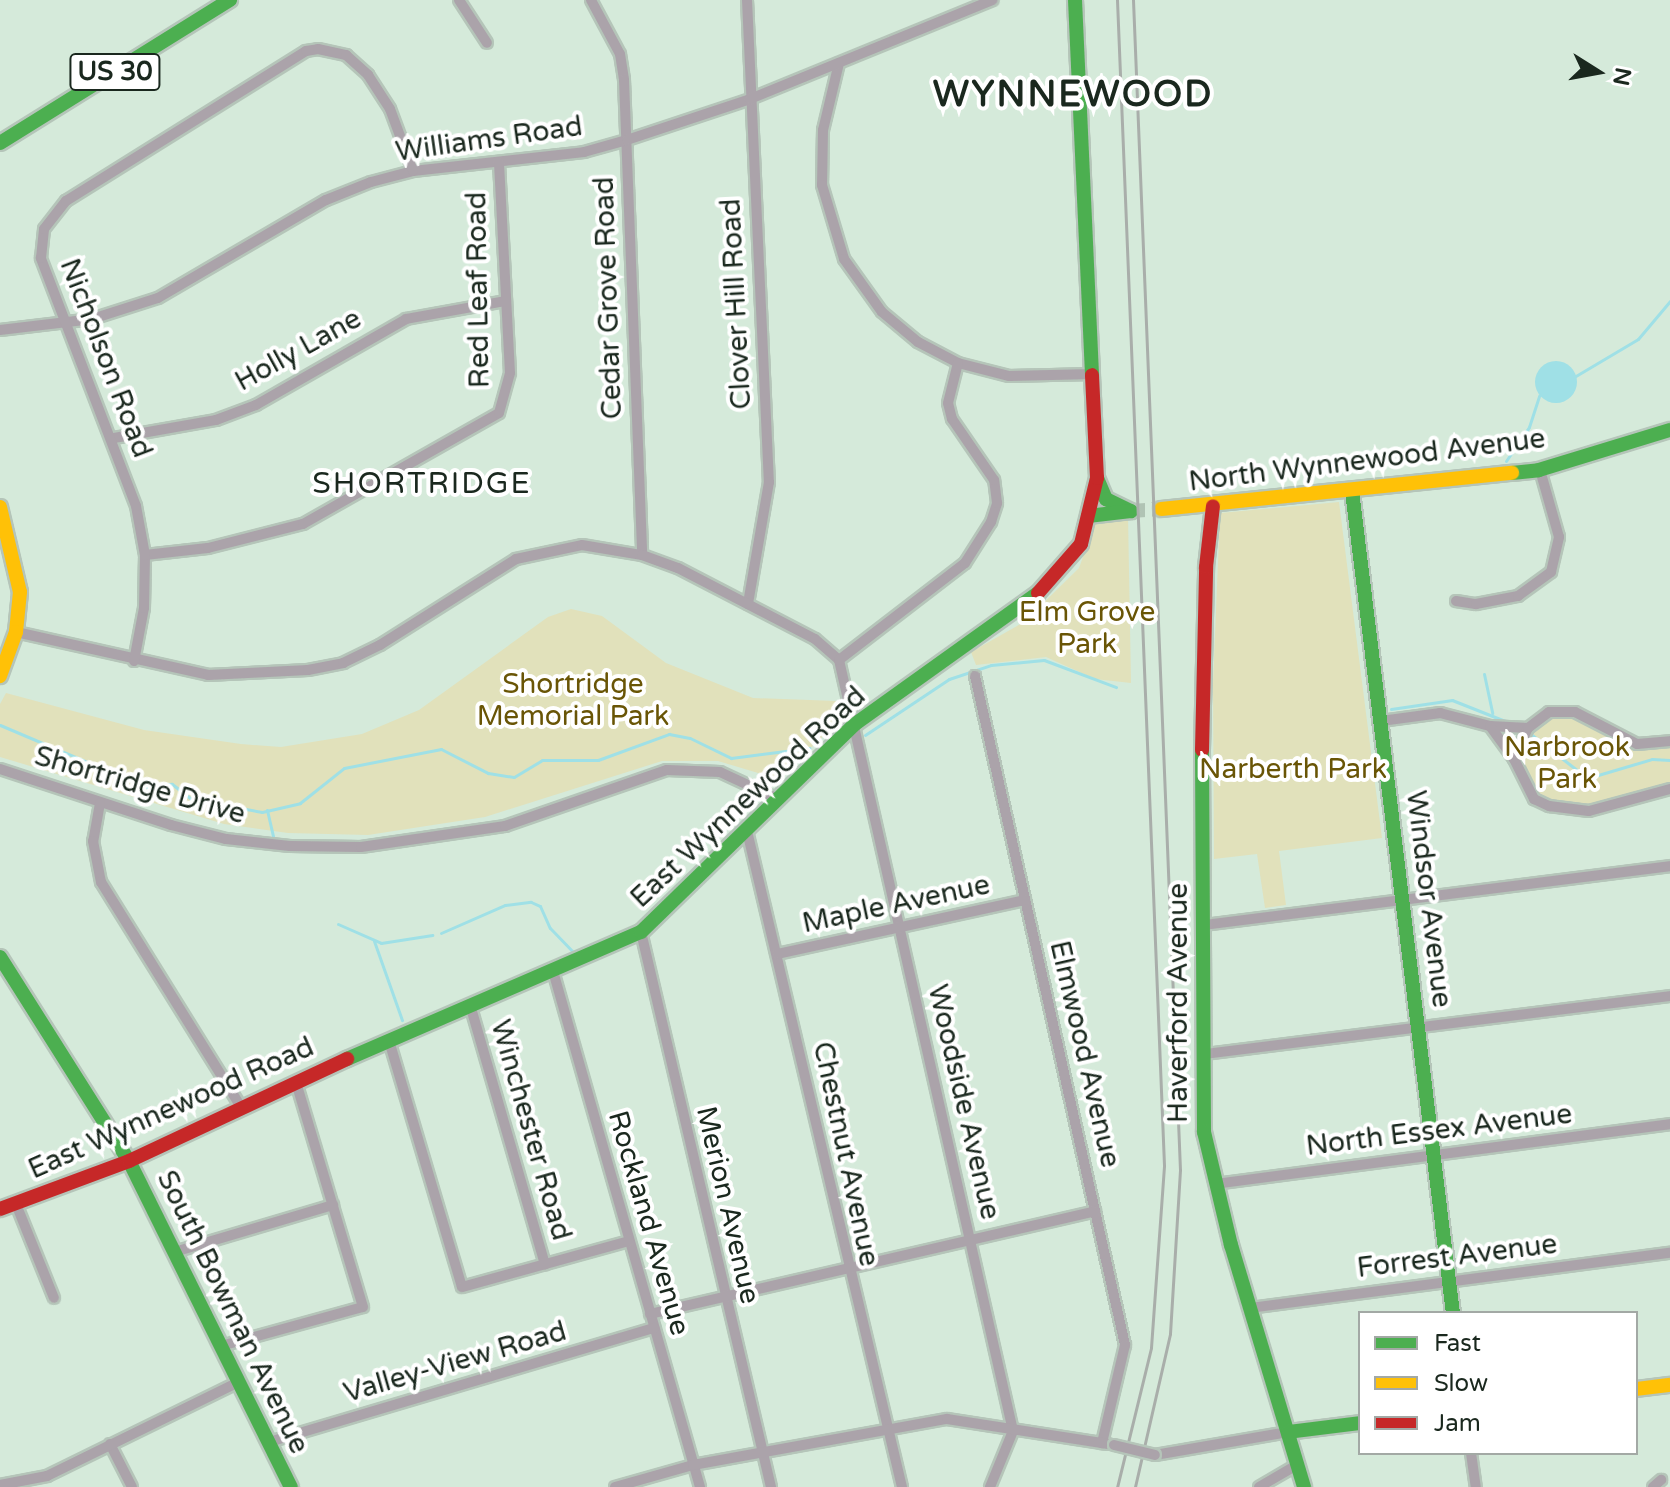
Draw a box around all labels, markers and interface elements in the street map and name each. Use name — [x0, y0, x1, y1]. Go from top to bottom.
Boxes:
north arrow — [1558, 32, 1638, 112]
road number: US 30 — [69, 50, 161, 94]
text: N — [1607, 65, 1636, 88]
district label: WYNNEWOOD — [933, 73, 1213, 117]
street label: Williams Road — [393, 109, 585, 169]
street label: Cedar Grove Road — [587, 176, 629, 420]
street label: Red Leaf Road — [459, 192, 497, 388]
street label: Clover Hill Road — [714, 198, 758, 410]
street label: Nicholson Road — [53, 254, 159, 462]
street label: Holly Lane — [229, 302, 367, 398]
street label: North Wynnewood Avenue — [1187, 421, 1547, 499]
district label: SHORTRIDGE — [312, 466, 532, 502]
park label: Elm Grove Park — [1019, 595, 1155, 661]
park label: Shortridge Memorial Park — [477, 667, 669, 733]
street label: East Wynnewood Road — [624, 679, 872, 915]
park label: Narbrook Park — [1504, 730, 1630, 796]
street label: Shortridge Drive — [31, 739, 249, 831]
park label: Narberth Park — [1199, 752, 1387, 786]
street label: Windsor Avenue — [1399, 789, 1459, 1009]
street label: Maple Avenue — [799, 868, 993, 940]
street label: Haverford Avenue — [1161, 883, 1195, 1123]
street label: Elmwood Avenue — [1043, 937, 1127, 1171]
street label: Woodside Avenue — [921, 981, 1007, 1223]
street label: Winchester Road — [483, 1016, 579, 1244]
street label: East Wynnewood Road — [23, 1030, 319, 1186]
street label: Chestnut Avenue — [806, 1039, 886, 1269]
street label: North Essex Avenue — [1304, 1097, 1574, 1163]
street label: Merion Avenue — [689, 1103, 767, 1307]
street label: Rockland Avenue — [601, 1107, 697, 1339]
street label: South Bowman Avenue — [150, 1165, 316, 1459]
street label: Forrest Avenue — [1355, 1227, 1559, 1285]
legend — [1358, 1311, 1638, 1455]
street label: Valley-View Road — [340, 1314, 570, 1410]
text: Fast — [1434, 1329, 1481, 1358]
text: Slow — [1434, 1369, 1488, 1398]
text: Jam — [1434, 1409, 1481, 1438]

